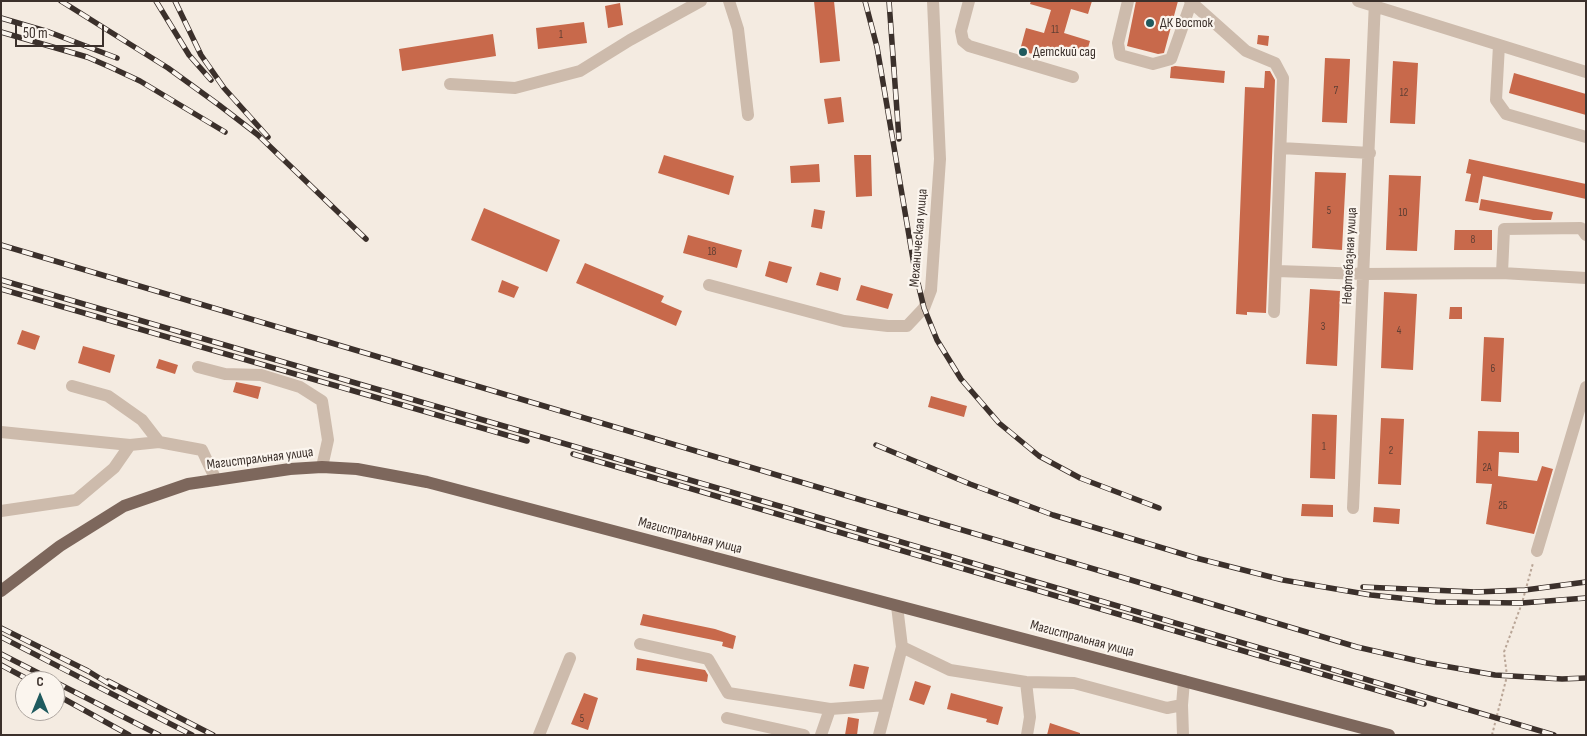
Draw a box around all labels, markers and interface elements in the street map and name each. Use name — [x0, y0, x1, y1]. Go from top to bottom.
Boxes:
scale bar — [18, 15, 106, 47]
place label: ДК Восток — [1160, 15, 1213, 31]
marker: ДК Восток — [1144, 17, 1156, 29]
house number: 11 — [1051, 23, 1059, 37]
text: 50 m — [23, 24, 48, 43]
house number: 1 — [559, 28, 563, 42]
place label: Детский сад — [1033, 44, 1096, 60]
marker: Детский сад — [1017, 46, 1029, 58]
house number: 7 — [1334, 84, 1338, 98]
house number: 12 — [1400, 86, 1408, 100]
street label: Механическая улица — [906, 188, 932, 288]
house number: 5 — [1327, 204, 1331, 218]
house number: 10 — [1399, 206, 1407, 220]
street label: Нефтебазная улица — [1339, 207, 1361, 305]
house number: 8 — [1471, 233, 1475, 247]
house number: 18 — [708, 245, 716, 259]
house number: 3 — [1321, 320, 1325, 334]
house number: 4 — [1397, 324, 1401, 338]
house number: 6 — [1491, 362, 1495, 376]
house number: 1 — [1322, 440, 1326, 454]
street label: Магистральная улица — [206, 444, 314, 474]
house number: 2 — [1389, 444, 1393, 458]
house number: 2А — [1482, 461, 1492, 475]
house number: 2Б — [1498, 499, 1508, 513]
street label: Магистральная улица — [636, 514, 744, 558]
street label: Магистральная улица — [1028, 617, 1136, 661]
north arrow — [15, 671, 65, 721]
text: С — [36, 673, 44, 690]
house number: 5 — [580, 712, 584, 726]

